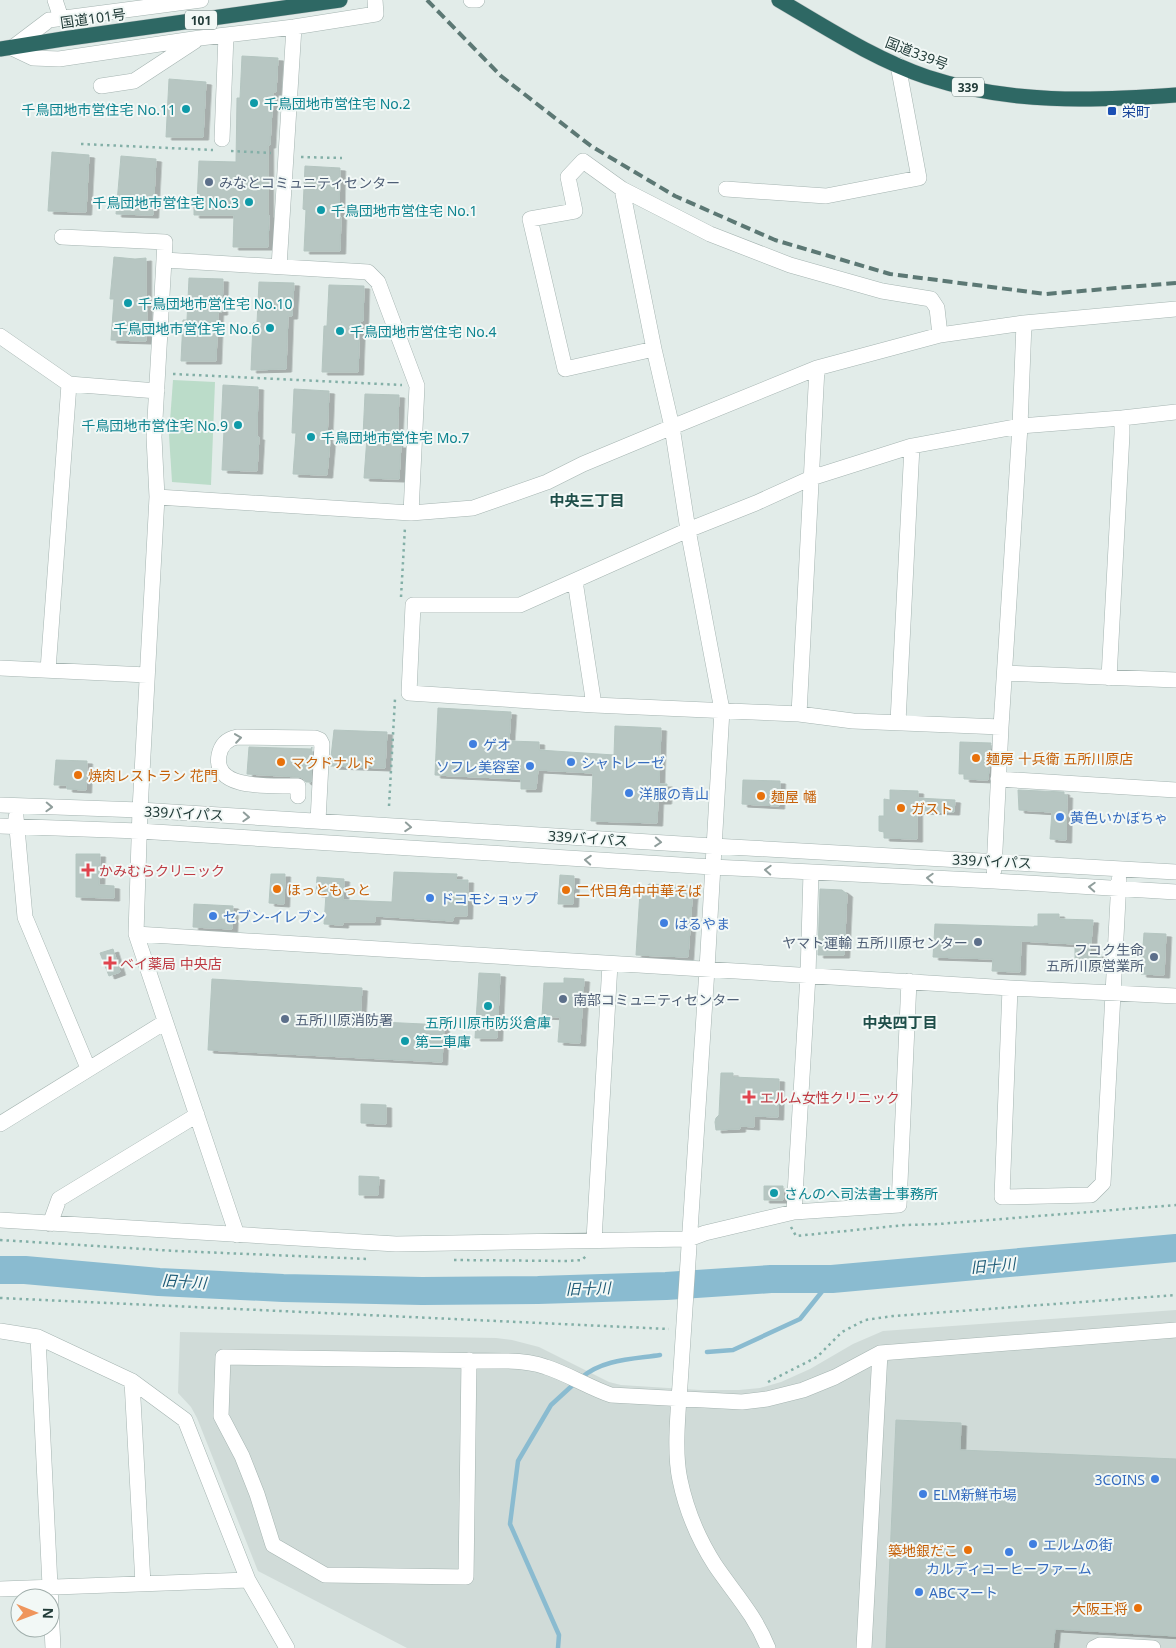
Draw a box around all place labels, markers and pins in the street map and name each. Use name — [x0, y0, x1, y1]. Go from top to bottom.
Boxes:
place label: 千鳥団地市営住宅 No.2 — [264, 94, 411, 113]
marker: 千鳥団地市営住宅 No.2 — [248, 97, 260, 109]
place label: 千鳥団地市営住宅 No.11 — [21, 100, 176, 119]
place label: 栄町 — [1122, 102, 1150, 121]
marker: 千鳥団地市営住宅 No.11 — [180, 103, 192, 115]
marker: 栄町 — [1106, 105, 1118, 117]
place label: みなとコミュニティセンター — [219, 173, 400, 192]
marker: みなとコミュニティセンター — [203, 176, 215, 188]
place label: 千鳥団地市営住宅 No.3 — [92, 193, 239, 212]
marker: 千鳥団地市営住宅 No.3 — [243, 196, 255, 208]
place label: 千鳥団地市営住宅 No.1 — [331, 201, 478, 220]
marker: 千鳥団地市営住宅 No.1 — [315, 204, 327, 216]
place label: 千鳥団地市営住宅 No.10 — [138, 294, 293, 313]
marker: 千鳥団地市営住宅 No.10 — [122, 297, 134, 309]
place label: 千鳥団地市営住宅 No.6 — [113, 319, 260, 338]
marker: 千鳥団地市営住宅 No.6 — [264, 322, 276, 334]
place label: 千鳥団地市営住宅 No.4 — [350, 322, 497, 341]
marker: 千鳥団地市営住宅 No.4 — [334, 325, 346, 337]
place label: 千鳥団地市営住宅 No.9 — [81, 416, 228, 435]
marker: 千鳥団地市営住宅 No.9 — [232, 419, 244, 431]
place label: 千鳥団地市営住宅 Mo.7 — [321, 428, 470, 447]
marker: 千鳥団地市営住宅 Mo.7 — [305, 431, 317, 443]
place label: ゲオ — [483, 735, 511, 754]
marker: ゲオ — [467, 738, 479, 750]
place label: 麺房 十兵衛 五所川原店 — [986, 749, 1133, 768]
marker: 麺房 十兵衛 五所川原店 — [970, 752, 982, 764]
place label: マクドナルド — [291, 753, 375, 772]
place label: シャトレーゼ — [581, 753, 665, 772]
marker: マクドナルド — [275, 756, 287, 768]
marker: シャトレーゼ — [565, 756, 577, 768]
place label: ソフレ美容室 — [436, 757, 520, 776]
marker: ソフレ美容室 — [524, 760, 536, 772]
place label: 焼肉レストラン 花門 — [88, 766, 218, 785]
marker: 焼肉レストラン 花門 — [72, 769, 84, 781]
place label: 洋服の青山 — [639, 784, 709, 803]
marker: 洋服の青山 — [623, 787, 635, 799]
place label: 麺屋 幡 — [771, 787, 817, 806]
marker: 麺屋 幡 — [755, 790, 767, 802]
place label: ガスト — [911, 799, 953, 818]
marker: ガスト — [895, 802, 907, 814]
place label: 黄色いかぼちゃ — [1070, 808, 1168, 827]
marker: 黄色いかぼちゃ — [1054, 811, 1066, 823]
place label: かみむらクリニック — [99, 861, 225, 880]
marker: かみむらクリニック — [81, 863, 95, 877]
place label: ほっともっと — [287, 880, 371, 899]
place label: 二代目角中中華そば — [576, 881, 702, 900]
marker: ほっともっと — [271, 883, 283, 895]
marker: 二代目角中中華そば — [560, 884, 572, 896]
place label: ドコモショップ — [440, 889, 538, 908]
marker: ドコモショップ — [424, 892, 436, 904]
place label: セブン-イレブン — [223, 907, 326, 926]
marker: セブン-イレブン — [207, 910, 219, 922]
place label: はるやま — [674, 914, 730, 933]
marker: はるやま — [658, 917, 670, 929]
place label: ヤマト運輸 五所川原センター — [782, 933, 968, 952]
marker: ヤマト運輸 五所川原センター — [972, 936, 984, 948]
place label: フコク生命 五所川原営業所 — [1046, 940, 1144, 975]
marker: フコク生命 五所川原営業所 — [1148, 951, 1160, 963]
place label: ベイ薬局 中央店 — [120, 954, 222, 973]
marker: ベイ薬局 中央店 — [104, 957, 116, 969]
place label: 南部コミュニティセンター — [573, 990, 740, 1009]
marker: 南部コミュニティセンター — [557, 993, 569, 1005]
marker: 五所川原市防災倉庫 — [482, 1000, 494, 1012]
place label: 五所川原消防署 — [295, 1010, 393, 1029]
marker: 五所川原消防署 — [279, 1013, 291, 1025]
place label: 五所川原市防災倉庫 — [425, 1013, 551, 1032]
place label: 第二車庫 — [415, 1032, 471, 1051]
marker: 第二車庫 — [399, 1035, 411, 1047]
place label: エルム女性クリニック — [760, 1088, 900, 1107]
marker: エルム女性クリニック — [742, 1090, 756, 1104]
place label: さんのへ司法書士事務所 — [784, 1184, 938, 1203]
marker: さんのへ司法書士事務所 — [768, 1187, 780, 1199]
place label: 3COINS — [1094, 1470, 1145, 1489]
marker: 3COINS — [1149, 1473, 1161, 1485]
place label: ELM新鮮市場 — [933, 1485, 1017, 1504]
marker: ELM新鮮市場 — [917, 1488, 929, 1500]
place label: エルムの街 — [1043, 1535, 1113, 1554]
marker: エルムの街 — [1027, 1538, 1039, 1550]
place label: 築地銀だこ — [888, 1541, 958, 1560]
marker: 築地銀だこ — [962, 1544, 974, 1556]
marker: カルディコーヒーファーム — [1003, 1546, 1015, 1558]
place label: カルディコーヒーファーム — [926, 1559, 1092, 1578]
place label: ABCマート — [929, 1583, 998, 1602]
marker: ABCマート — [913, 1586, 925, 1598]
place label: 大阪王将 — [1072, 1599, 1128, 1618]
marker: 大阪王将 — [1132, 1602, 1144, 1614]

